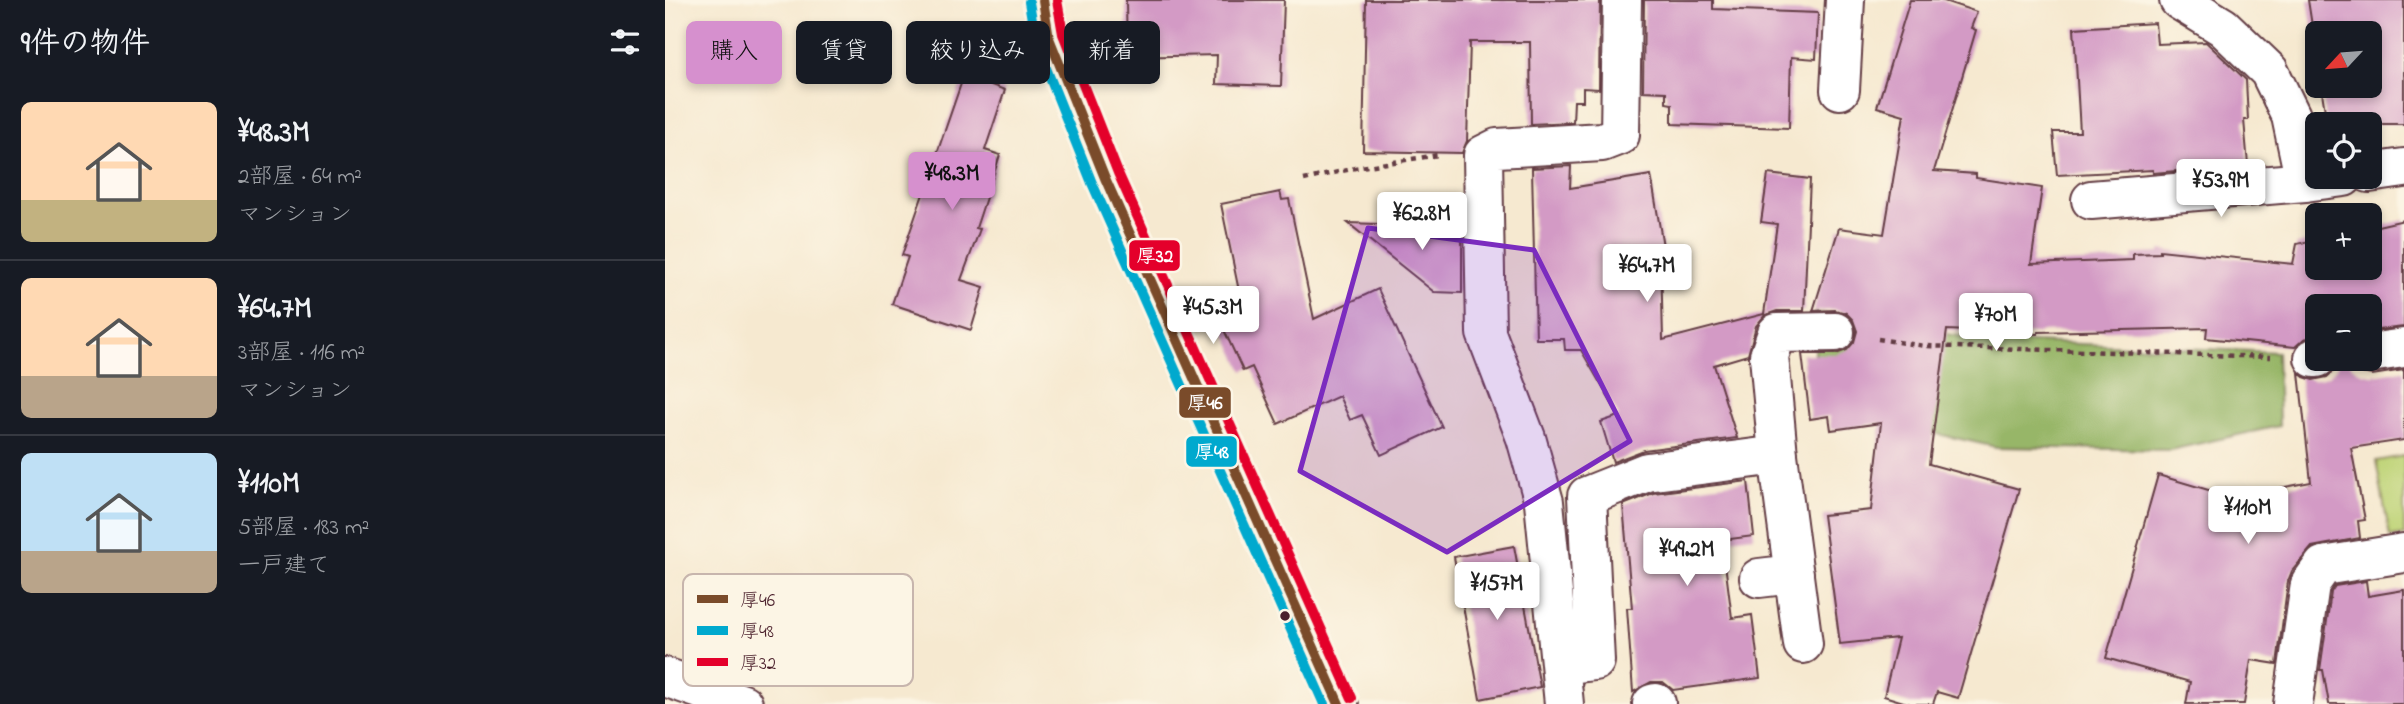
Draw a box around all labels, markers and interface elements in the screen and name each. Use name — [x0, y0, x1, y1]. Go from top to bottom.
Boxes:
chip: 購入 — [686, 21, 782, 84]
chip: 賃貸 — [796, 21, 892, 84]
chip: 絞り込み — [906, 21, 1050, 84]
chip: 新着 — [1064, 21, 1160, 84]
north arrow — [2305, 21, 2382, 98]
map controls — [2305, 21, 2382, 371]
text: 9件の物件 — [21, 23, 150, 67]
icon: filters — [606, 23, 644, 61]
text: ¥48.3M — [238, 112, 310, 156]
button: locate — [2305, 112, 2382, 189]
icon: home — [77, 130, 161, 214]
pin: ¥48.3M — [895, 152, 1009, 212]
text: ¥48.3M — [924, 158, 980, 191]
pin: ¥53.9M — [2164, 160, 2278, 219]
text: 2部屋 · 64 m² — [238, 161, 362, 194]
text: ¥53.9M — [2192, 165, 2250, 198]
pin: ¥62.8M — [1365, 192, 1479, 252]
text: ¥62.8M — [1393, 198, 1451, 231]
text: マンション — [238, 199, 352, 232]
button: + — [2305, 203, 2382, 280]
line badge: 厚32 — [1128, 239, 1181, 272]
text: 厚32 — [1137, 244, 1174, 271]
pin: ¥64.7M — [1590, 244, 1704, 304]
text: ¥64.7M — [1619, 250, 1675, 283]
pin: ¥45.3M — [1156, 286, 1270, 346]
text: ¥64.7M — [238, 288, 312, 332]
text: ¥45.3M — [1183, 292, 1243, 325]
pin: ¥70M — [1955, 294, 2037, 353]
button: − — [2305, 294, 2382, 371]
text: ¥70M — [1975, 299, 2017, 332]
icon: home — [77, 306, 161, 390]
text: 3部屋 · 116 m² — [238, 337, 365, 370]
text: マンション — [238, 375, 352, 408]
line badge: 厚46 — [1178, 386, 1232, 419]
text: 厚46 — [1187, 391, 1223, 418]
line badge: 厚48 — [1185, 435, 1238, 468]
text: 厚48 — [1195, 440, 1229, 467]
text: ¥110M — [238, 463, 300, 507]
icon: home — [77, 481, 161, 565]
pin: ¥110M — [2199, 486, 2297, 546]
text: ¥110M — [2224, 492, 2272, 525]
text: 5部屋 · 183 m² — [238, 512, 369, 545]
pin: ¥49.2M — [1630, 528, 1744, 588]
text: ¥49.2M — [1659, 534, 1715, 567]
text: 一戸建て — [238, 550, 330, 583]
pin: ¥157M — [1448, 562, 1546, 622]
text: ¥157M — [1471, 568, 1523, 601]
legend — [683, 574, 913, 686]
text: 厚46 — [740, 588, 775, 615]
unlabelled marker — [1278, 609, 1292, 623]
text: 厚48 — [740, 619, 774, 646]
text: 厚32 — [740, 651, 776, 678]

